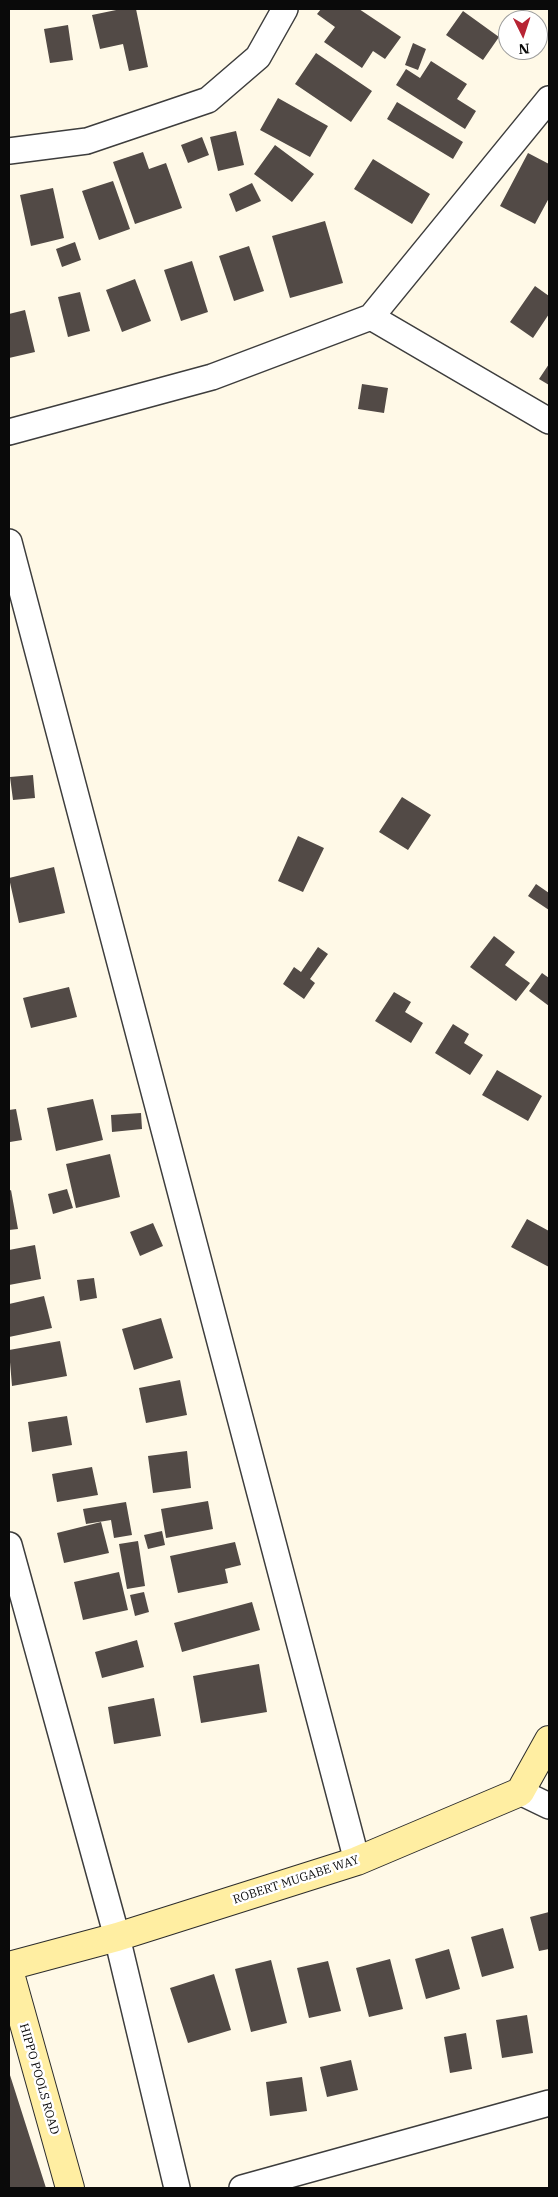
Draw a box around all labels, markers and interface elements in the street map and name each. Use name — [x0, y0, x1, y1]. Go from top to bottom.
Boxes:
north arrow — [498, 10, 548, 60]
text: N — [518, 40, 530, 58]
street label: ROBERT MUGABE WAY — [231, 1853, 361, 1907]
street label: HIPPO POOLS ROAD — [16, 2022, 62, 2136]

